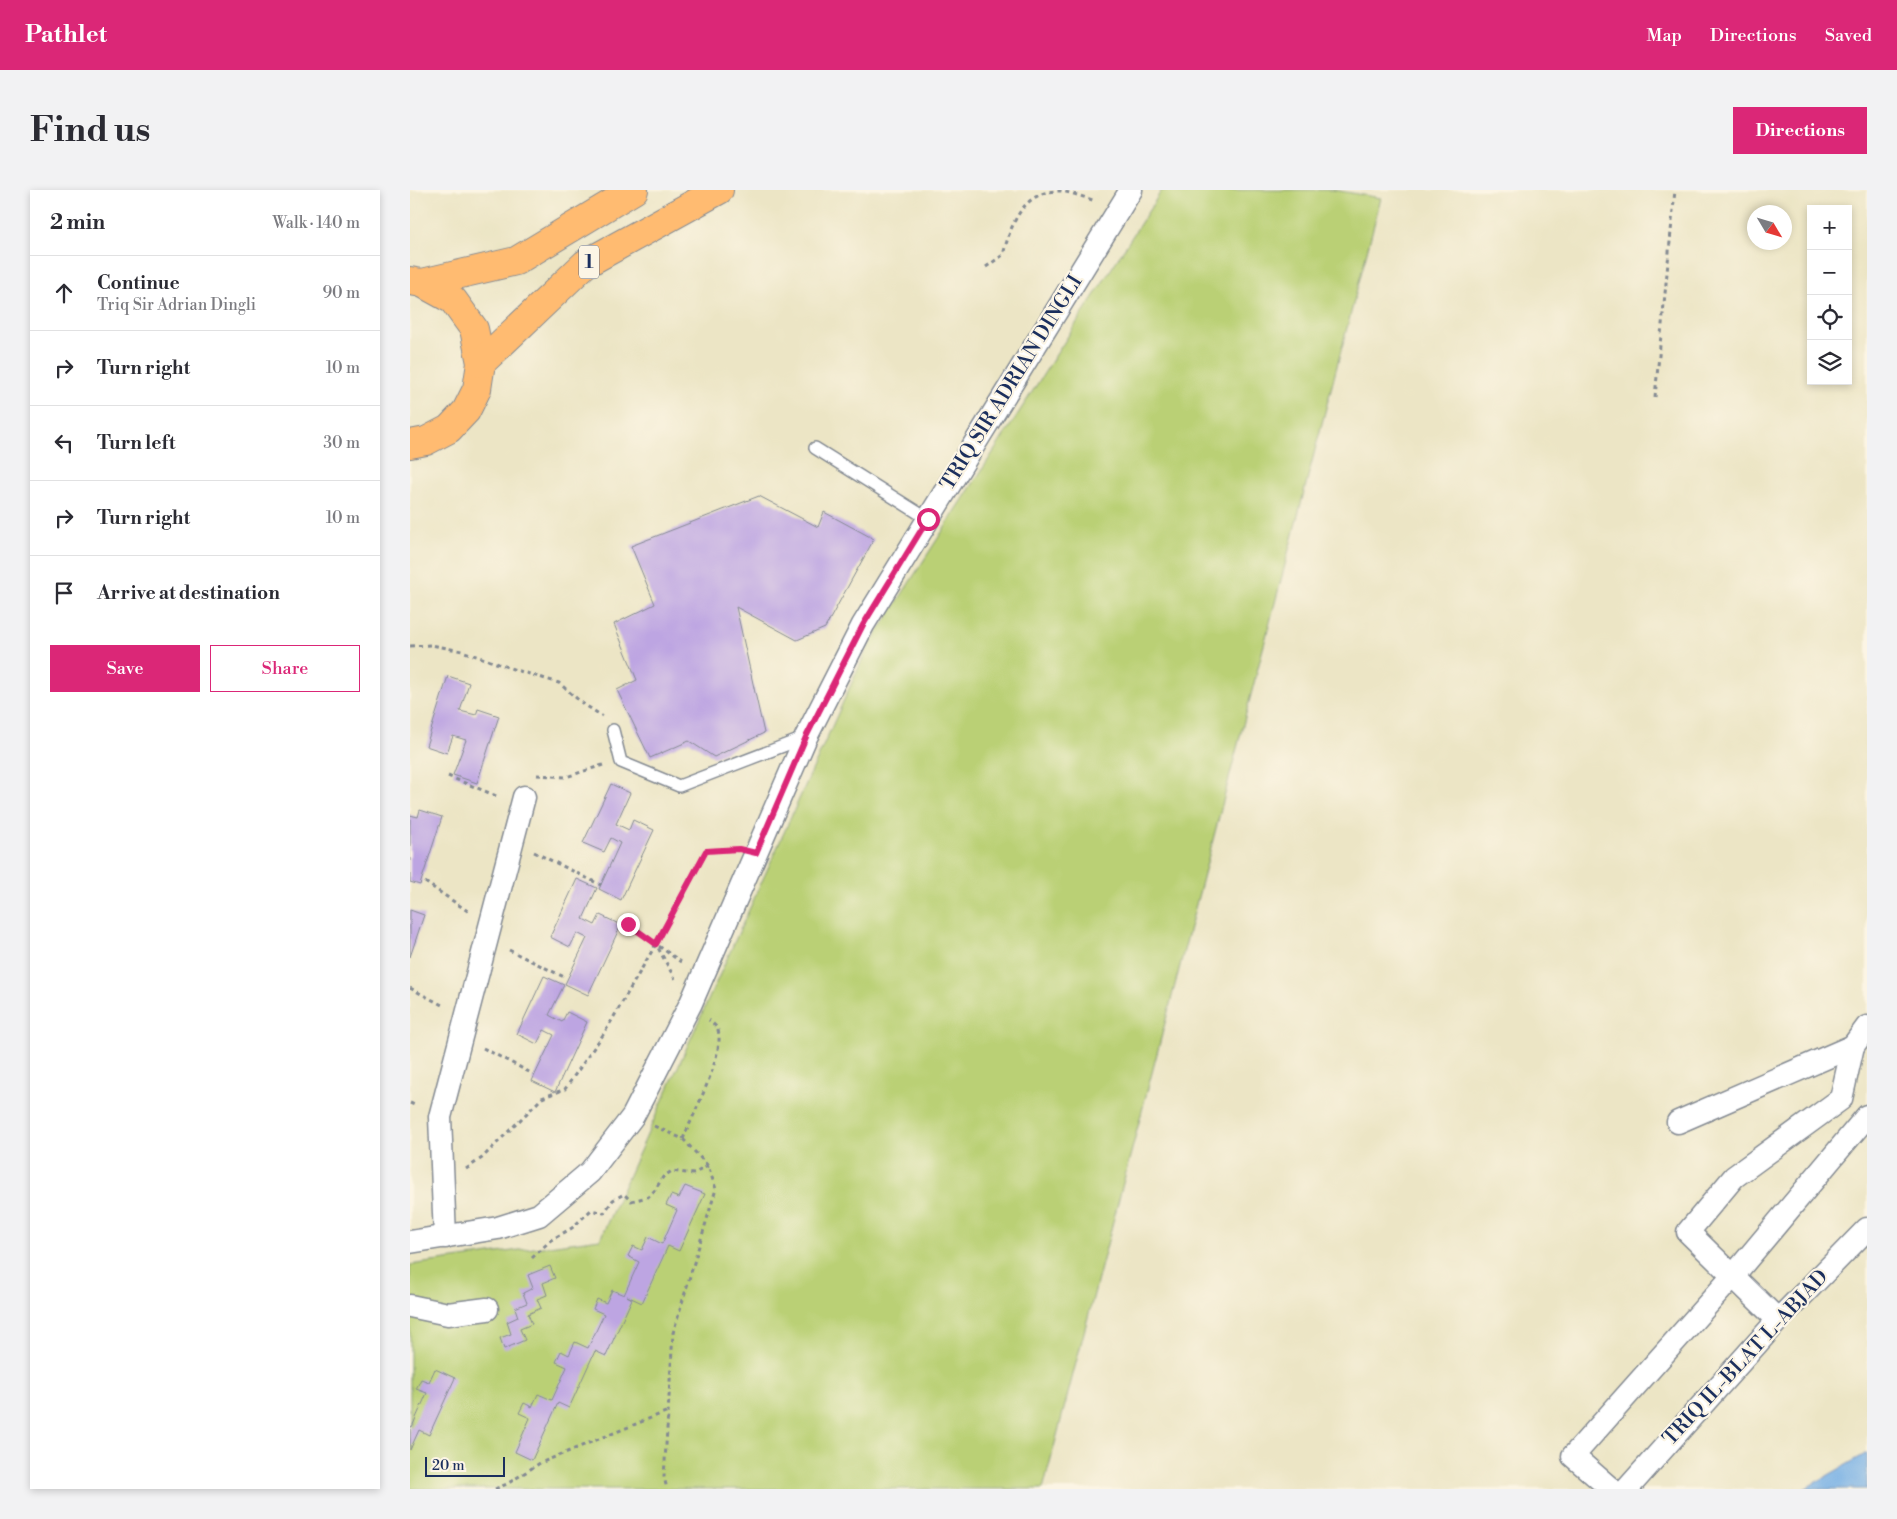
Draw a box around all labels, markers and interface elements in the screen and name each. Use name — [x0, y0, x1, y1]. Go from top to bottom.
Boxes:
text: Pathlet — [25, 20, 107, 50]
text: Map — [1646, 24, 1682, 47]
text: Directions — [1710, 24, 1797, 47]
text: Saved — [1825, 24, 1872, 47]
button: Directions — [1733, 107, 1867, 154]
text: Find us — [30, 109, 150, 152]
north arrow — [1747, 205, 1792, 250]
map controls — [1807, 205, 1852, 385]
button: + — [1807, 205, 1852, 250]
text: 2 min — [50, 210, 105, 236]
text: Walk · 140 m — [272, 213, 360, 233]
road number: 1 — [579, 246, 599, 278]
button: − — [1807, 250, 1852, 295]
street label: TRIQ SIR ADRIAN DINGLI — [935, 270, 1089, 495]
text: Continue — [97, 271, 180, 295]
icon: ahead — [50, 279, 78, 307]
text: 90 m — [322, 283, 360, 303]
text: Triq Sir Adrian Dingli — [97, 295, 256, 315]
button: locate — [1807, 295, 1852, 340]
button: layers — [1807, 340, 1852, 385]
icon: right — [50, 354, 78, 382]
text: Turn right — [97, 356, 190, 380]
text: 10 m — [326, 358, 360, 378]
icon: left — [50, 429, 78, 457]
text: Turn left — [97, 431, 176, 455]
text: 30 m — [323, 433, 360, 453]
icon: right — [50, 504, 78, 532]
text: Turn right — [97, 506, 190, 530]
text: 10 m — [326, 508, 360, 528]
route start — [917, 508, 940, 531]
icon: arrive — [50, 579, 78, 607]
text: Arrive at destination — [97, 581, 280, 605]
button: Save — [50, 645, 200, 692]
button: Share — [210, 645, 360, 692]
route end — [617, 913, 640, 936]
street label: TRIQ IL-BLAT L-ABJAD — [1658, 1265, 1834, 1451]
scale bar — [425, 1454, 505, 1477]
text: 20 m — [432, 1457, 464, 1475]

